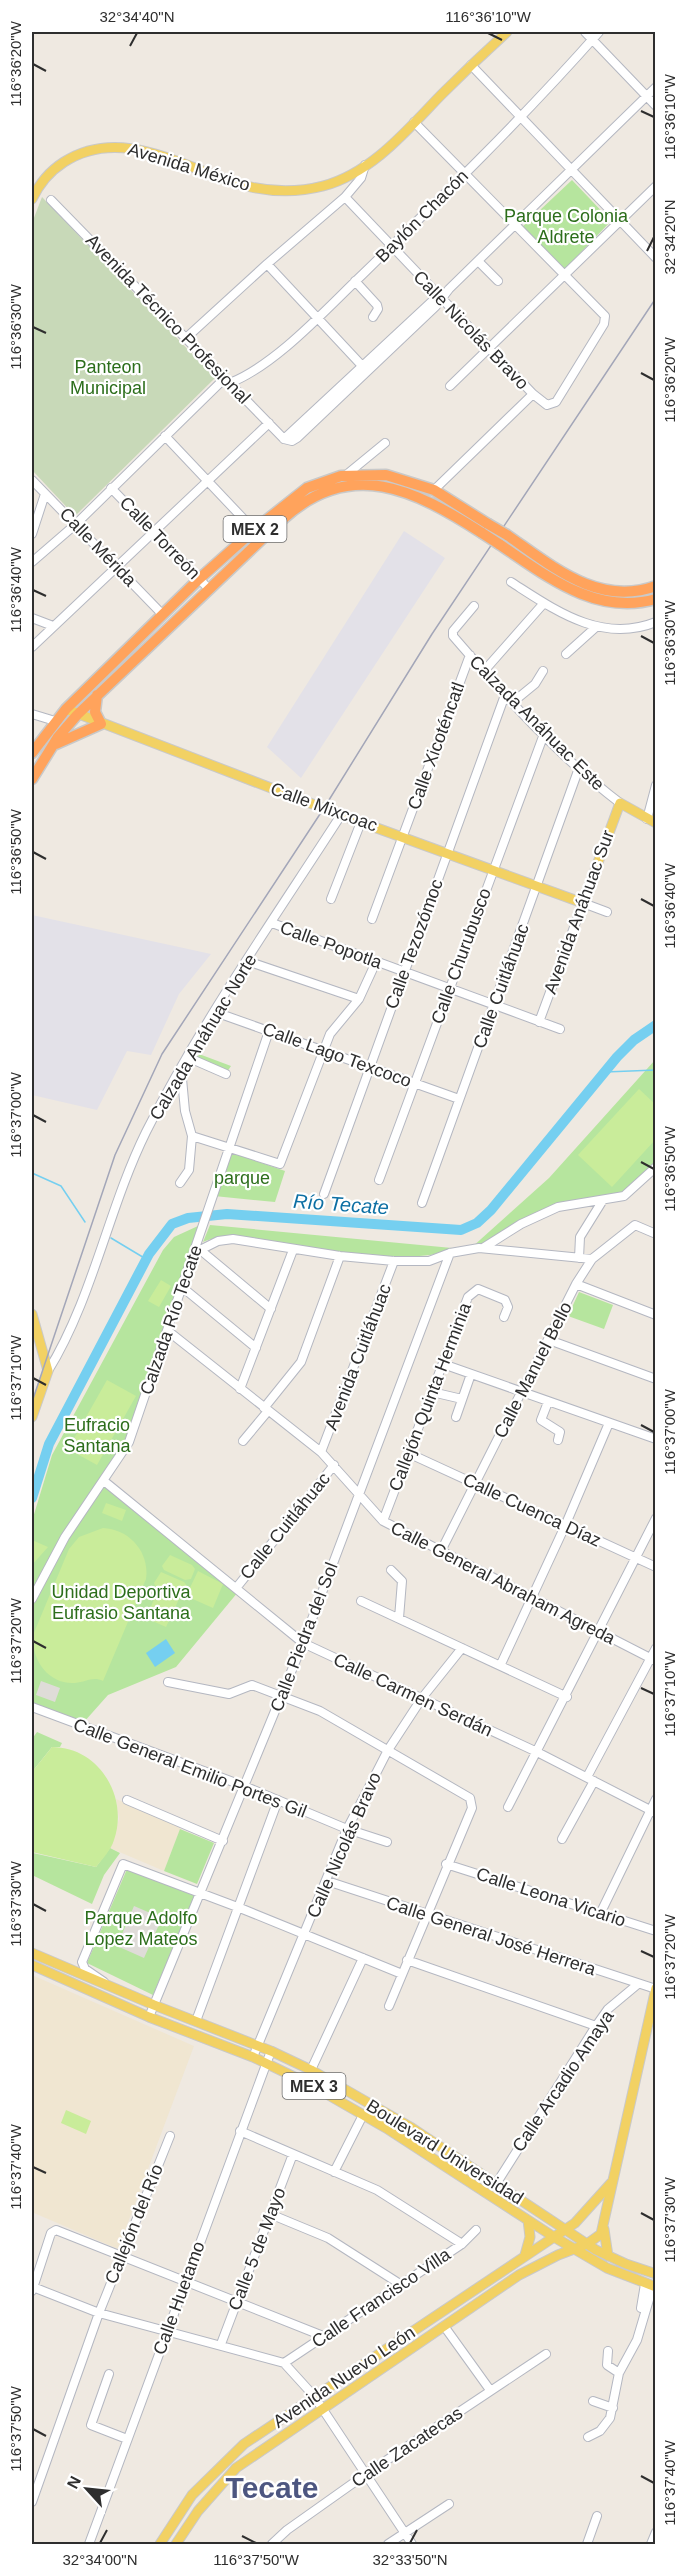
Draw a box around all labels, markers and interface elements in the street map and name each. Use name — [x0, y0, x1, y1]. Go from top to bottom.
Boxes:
text: 32°34'40"N — [99, 8, 175, 25]
text: 116°36'10"W — [445, 8, 532, 25]
text: 116°36'20"W — [7, 20, 24, 107]
text: 116°36'10"W — [661, 73, 678, 160]
street label: Avenida México — [125, 139, 253, 195]
street label: Baylón Chacón — [372, 166, 472, 266]
text: 32°34'20"N — [661, 199, 678, 275]
park label: Parque Colonia Aldrete — [504, 206, 629, 247]
street label: Avenida Técnico Profesional — [82, 230, 254, 408]
street label: Calle Nicolás Bravo — [409, 267, 533, 393]
text: 116°36'30"W — [7, 283, 24, 370]
text: 116°36'20"W — [661, 336, 678, 423]
park label: Panteon Municipal — [70, 357, 146, 398]
street label: Calle Torreón — [116, 493, 204, 583]
street label: Calle Mérida — [56, 504, 141, 591]
road number: MEX 2 — [224, 516, 286, 542]
text: 116°36'40"W — [7, 546, 24, 633]
text: 116°36'30"W — [661, 599, 678, 686]
street label: Calzada Anáhuac Este — [466, 652, 608, 794]
street label: Calle Xicoténcatl — [404, 680, 468, 812]
street label: Calle Mixcoac — [268, 778, 380, 836]
text: 116°36'50"W — [7, 808, 24, 895]
street label: Avenida Anáhuac Sur — [540, 827, 618, 997]
text: 116°36'40"W — [661, 862, 678, 949]
street label: Calle Tezozómoc — [381, 876, 447, 1012]
street label: Calle Churubusco — [427, 885, 495, 1027]
street label: Calle Popotla — [277, 917, 386, 973]
street label: Calle Cuitláhuac — [469, 921, 533, 1051]
street label: Calzada Anáhuac Norte — [145, 950, 261, 1124]
street label: Calle Lago Texcoco — [260, 1019, 414, 1091]
text: 116°37'00"W — [7, 1071, 24, 1158]
text: 116°36'50"W — [661, 1125, 678, 1212]
park label: parque — [214, 1168, 270, 1188]
water label: Río Tecate — [292, 1190, 390, 1218]
street label: Calzada Río Tecate — [136, 1243, 206, 1397]
street label: Avenida Cuitláhuac — [321, 1281, 395, 1433]
street label: Callejón Quinta Herminia — [385, 1299, 476, 1494]
street label: Calle Manuel Bello — [490, 1299, 576, 1441]
text: 116°37'10"W — [7, 1334, 24, 1421]
text: 116°37'00"W — [661, 1388, 678, 1475]
park label: Eufracio Santana — [63, 1415, 132, 1456]
street label: Calle Cuitláhuac — [236, 1469, 334, 1583]
street label: Calle Cuenca Díaz — [460, 1469, 604, 1551]
street label: Calle General Abraham Agreda — [387, 1518, 619, 1649]
street label: Calle Piedra del Sol — [266, 1560, 342, 1714]
park label: Unidad Deportiva Eufrasio Santana — [51, 1582, 192, 1623]
text: 116°37'20"W — [7, 1597, 24, 1684]
street label: Calle Carmen Serdán — [330, 1649, 496, 1741]
text: 116°37'10"W — [661, 1650, 678, 1737]
street label: Calle General Emilio Portes Gil — [71, 1714, 309, 1822]
street label: Calle Nicolás Bravo — [303, 1769, 385, 1921]
text: 116°37'30"W — [7, 1860, 24, 1947]
street label: Calle Leona Vicario — [474, 1863, 628, 1931]
street label: Calle General José Herrera — [384, 1893, 599, 1980]
park label: Parque Adolfo Lopez Mateos — [84, 1908, 198, 1949]
text: 116°37'20"W — [661, 1913, 678, 2000]
street label: Calle Arcadio Amaya — [508, 2006, 618, 2155]
road number: MEX 3 — [282, 2073, 346, 2099]
street label: Boulevard Universidad — [363, 2096, 527, 2208]
text: 116°37'40"W — [7, 2123, 24, 2210]
street label: Callejón del Río — [101, 2161, 167, 2287]
text: 116°37'30"W — [661, 2176, 678, 2263]
street label: Calle 5 de Mayo — [224, 2185, 290, 2313]
street label: Calle Huetamo — [149, 2239, 209, 2357]
street label: Calle Francisco Villa — [308, 2244, 455, 2352]
street label: Avenida Nuevo León — [269, 2322, 419, 2432]
text: 116°37'50"W — [7, 2385, 24, 2472]
street label: Calle Zacatecas — [348, 2403, 466, 2491]
text: 116°37'40"W — [661, 2439, 678, 2526]
north arrow — [57, 2459, 117, 2519]
district label: Tecate — [226, 2471, 318, 2504]
text: N — [64, 2473, 84, 2491]
text: 32°34'00"N — [62, 2551, 138, 2568]
text: 116°37'50"W — [213, 2551, 300, 2568]
text: 32°33'50"N — [372, 2551, 448, 2568]

